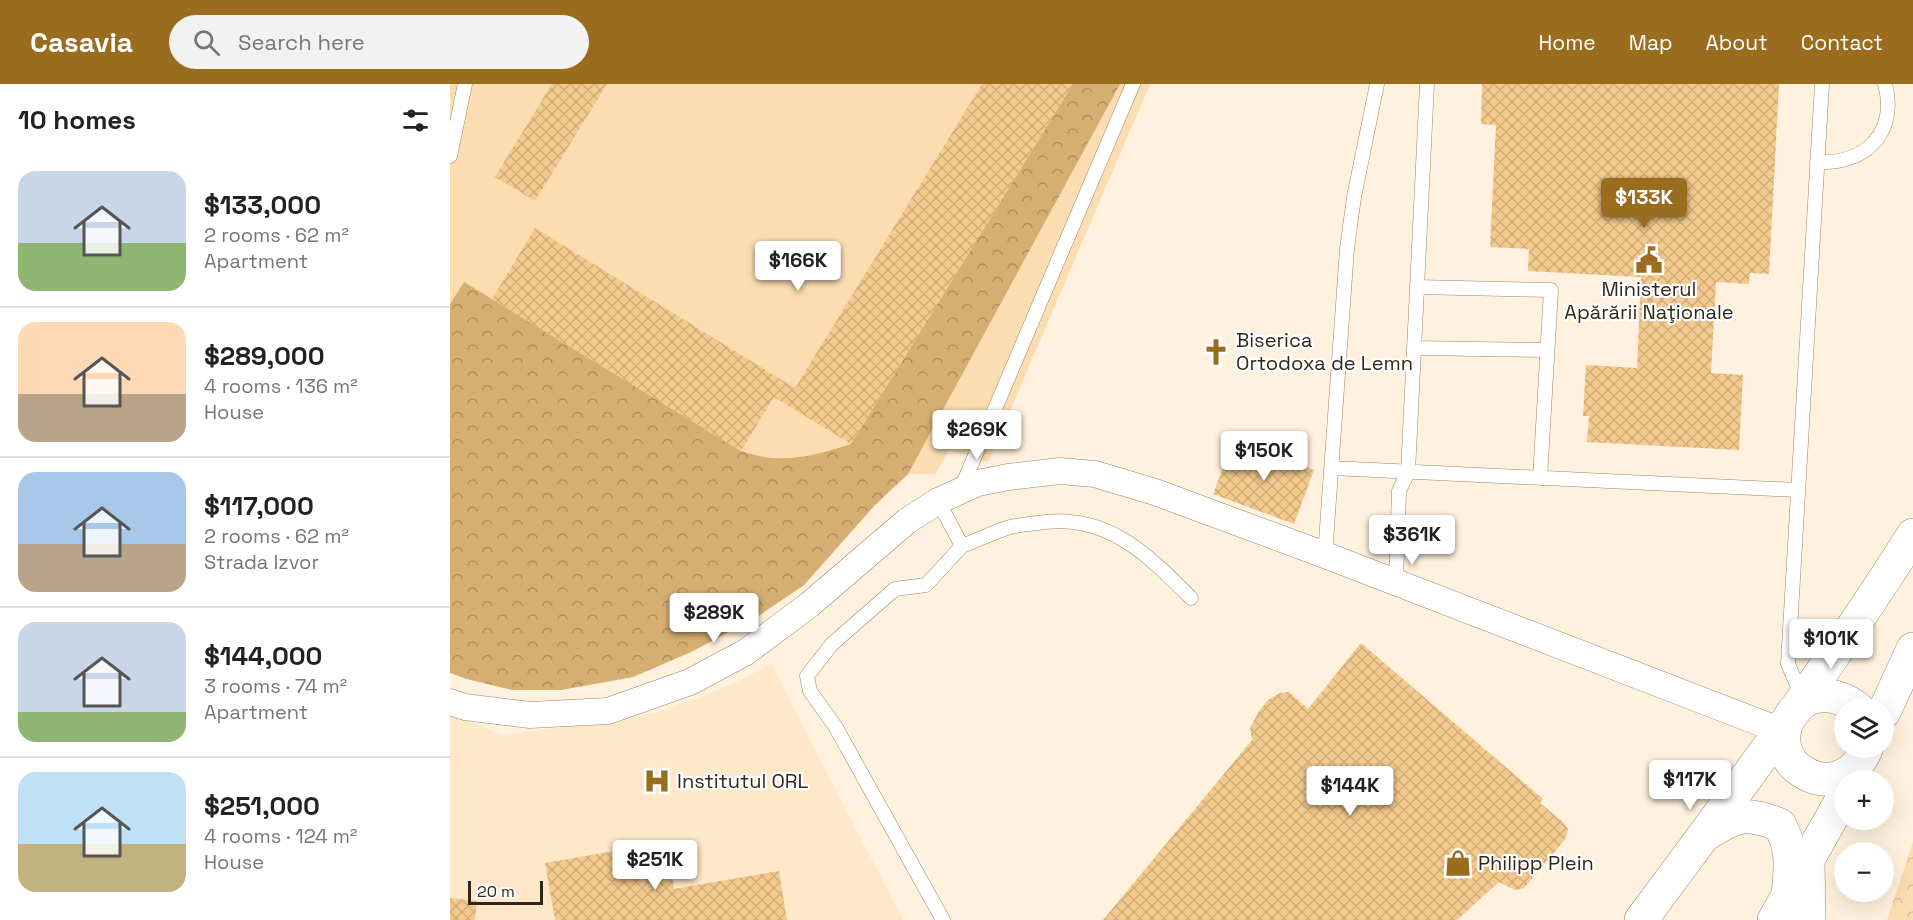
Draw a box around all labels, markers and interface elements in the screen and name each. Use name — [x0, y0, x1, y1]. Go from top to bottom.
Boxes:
search box — [169, 15, 589, 69]
text: Casavia — [30, 24, 133, 60]
icon: search — [190, 26, 223, 59]
text: Search here — [238, 28, 365, 56]
text: Home — [1538, 29, 1596, 56]
text: Map — [1629, 29, 1673, 56]
text: About — [1706, 29, 1768, 56]
text: Contact — [1801, 29, 1883, 56]
text: 10 homes — [18, 103, 136, 137]
icon: filters — [399, 104, 432, 137]
pin: $133K — [1602, 178, 1686, 229]
text: $133K — [1615, 184, 1673, 210]
text: $133,000 — [204, 188, 321, 222]
icon: home — [66, 195, 138, 267]
text: 2 rooms · 62 m² — [204, 222, 349, 248]
pin: $166K — [756, 241, 840, 292]
public building icon: Ministerul Apărării Naţionale — [1634, 245, 1664, 275]
text: $166K — [769, 247, 827, 273]
text: Apartment — [204, 248, 308, 274]
place label: Ministerul Apărării Naţionale — [1564, 276, 1734, 325]
place label: Biserica Ortodoxa de Lemn — [1236, 327, 1413, 376]
church icon: Biserica Ortodoxa de Lemn — [1201, 337, 1231, 367]
text: $289,000 — [204, 339, 324, 373]
icon: home — [66, 346, 138, 418]
text: 4 rooms · 136 m² — [204, 373, 358, 399]
text: House — [204, 399, 264, 425]
pin: $269K — [935, 410, 1019, 461]
text: $269K — [946, 416, 1008, 442]
pin: $150K — [1222, 431, 1306, 482]
text: $150K — [1235, 437, 1293, 463]
text: $117,000 — [204, 489, 314, 523]
icon: home — [66, 496, 138, 568]
pin: $361K — [1370, 515, 1454, 566]
text: $361K — [1383, 521, 1441, 547]
text: 2 rooms · 62 m² — [204, 523, 349, 549]
text: Strada Izvor — [204, 549, 319, 575]
pin: $289K — [672, 593, 756, 644]
text: $289K — [684, 599, 744, 625]
pin: $101K — [1789, 619, 1873, 670]
text: $101K — [1803, 625, 1859, 651]
text: $144,000 — [204, 639, 322, 673]
icon: home — [66, 646, 138, 718]
text: 3 rooms · 74 m² — [204, 673, 347, 699]
map controls — [1834, 698, 1894, 902]
button: layers — [1834, 698, 1894, 758]
text: Apartment — [204, 699, 308, 725]
pin: $117K — [1648, 760, 1732, 811]
hospital icon: Institutul ORL — [642, 766, 672, 796]
pin: $144K — [1308, 766, 1392, 817]
text: $117K — [1663, 766, 1717, 792]
place label: Institutul ORL — [677, 768, 808, 794]
button: + — [1834, 770, 1894, 830]
text: $144K — [1320, 772, 1380, 798]
text: $251,000 — [204, 789, 320, 823]
icon: home — [66, 796, 138, 868]
text: 4 rooms · 124 m² — [204, 823, 357, 849]
pin: $251K — [613, 840, 697, 891]
button: − — [1834, 842, 1894, 902]
text: $251K — [626, 846, 684, 872]
shop icon: Philipp Plein — [1443, 848, 1473, 878]
text: House — [204, 849, 264, 875]
place label: Philipp Plein — [1478, 850, 1594, 876]
scale bar — [468, 878, 543, 906]
text: 20 m — [477, 881, 515, 902]

